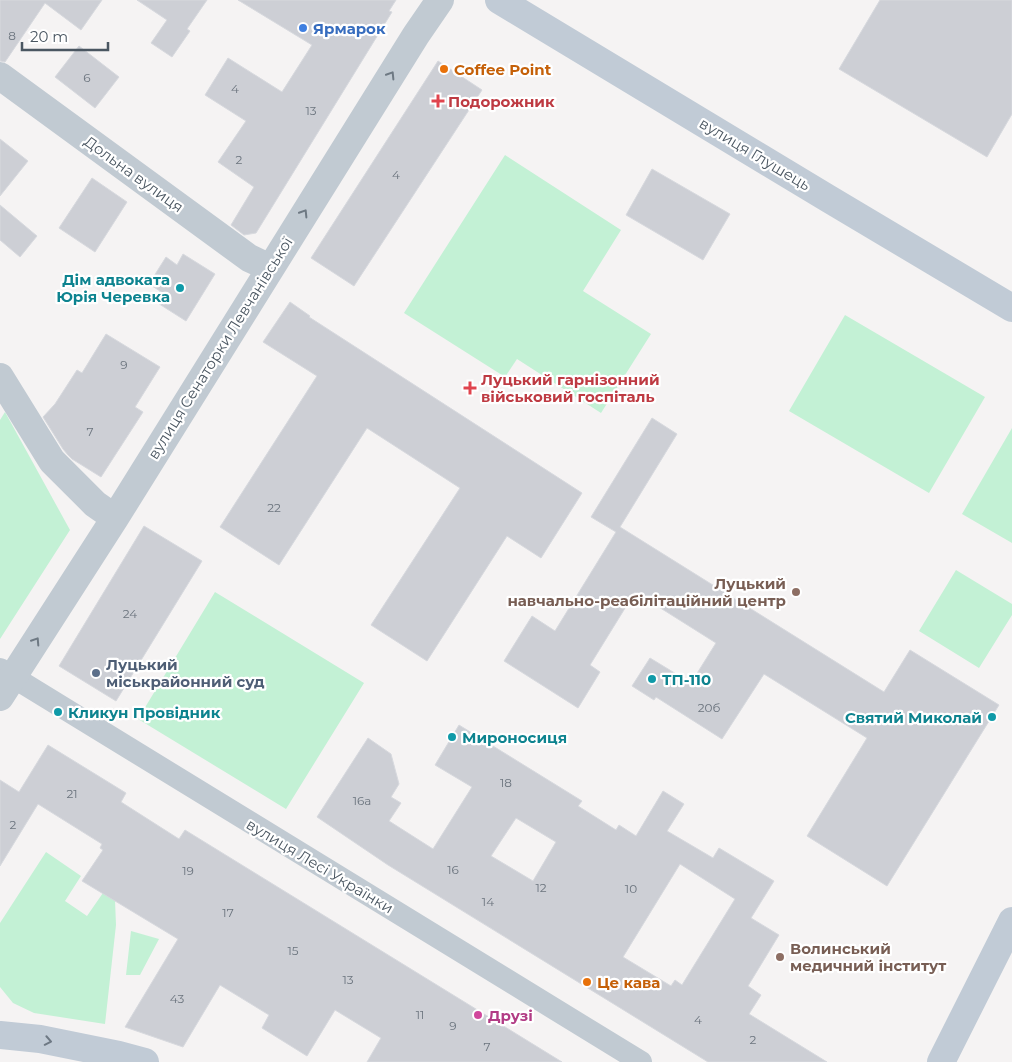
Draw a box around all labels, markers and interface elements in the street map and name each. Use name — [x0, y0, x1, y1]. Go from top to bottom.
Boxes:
place label: Ярмарок — [313, 19, 386, 38]
scale bar — [22, 20, 109, 52]
marker: Ярмарок — [297, 22, 309, 34]
text: 20 m — [30, 27, 68, 46]
house number: 8 — [8, 28, 16, 43]
place label: Coffee Point — [454, 60, 552, 79]
marker: Coffee Point — [438, 63, 450, 75]
house number: 6 — [83, 70, 91, 85]
one-way arrow — [384, 72, 394, 81]
house number: 4 — [231, 81, 239, 96]
place label: Подорожник — [448, 92, 555, 111]
marker: Подорожник — [432, 95, 444, 107]
house number: 13 — [305, 103, 317, 118]
street label: вулиця Глушець — [696, 113, 814, 195]
street label: Дольна вулиця — [81, 132, 187, 216]
house number: 2 — [236, 152, 243, 167]
house number: 4 — [392, 167, 400, 182]
one-way arrow — [298, 209, 308, 218]
street label: вулиця Сенаторки Левчанівської — [143, 233, 297, 463]
place label: Дім адвоката Юрія Черевка — [56, 270, 170, 306]
marker: Дім адвоката Юрія Черевка — [174, 282, 186, 294]
house number: 9 — [120, 357, 128, 372]
place label: Луцький гарнізонний військовий госпіталь — [481, 370, 660, 406]
marker: Луцький гарнізонний військовий госпіталь — [463, 381, 477, 395]
house number: 7 — [86, 424, 94, 439]
house number: 22 — [267, 500, 281, 515]
place label: Луцький навчально-реабілітаційний центр — [507, 574, 786, 610]
marker: Луцький навчально-реабілітаційний центр — [790, 586, 802, 598]
house number: 24 — [123, 606, 137, 621]
one-way arrow — [29, 638, 39, 647]
place label: Луцький міськрайонний суд — [106, 655, 265, 691]
marker: Луцький міськрайонний суд — [90, 667, 102, 679]
place label: ТП-110 — [662, 670, 711, 689]
marker: ТП-110 — [646, 673, 658, 685]
house number: 20б — [698, 700, 720, 715]
place label: Кликун Провідник — [68, 703, 221, 722]
marker: Кликун Провідник — [52, 706, 64, 718]
place label: Святий Миколай — [845, 708, 982, 727]
marker: Святий Миколай — [986, 711, 998, 723]
place label: Мироносиця — [462, 728, 567, 747]
marker: Мироносиця — [446, 731, 458, 743]
house number: 18 — [500, 775, 512, 790]
house number: 21 — [66, 786, 78, 801]
house number: 16а — [353, 793, 371, 808]
street label: вулиця Лесі Українки — [243, 815, 397, 917]
house number: 2 — [10, 817, 17, 832]
house number: 16 — [447, 862, 459, 877]
house number: 19 — [182, 863, 194, 878]
house number: 12 — [535, 880, 547, 895]
house number: 10 — [625, 881, 637, 896]
house number: 14 — [482, 894, 494, 909]
house number: 17 — [222, 905, 234, 920]
place label: Волинський медичний інститут — [790, 939, 946, 975]
house number: 15 — [287, 943, 299, 958]
marker: Волинський медичний інститут — [774, 951, 786, 963]
house number: 13 — [342, 972, 354, 987]
place label: Це кава — [597, 973, 660, 992]
marker: Це кава — [581, 976, 593, 988]
house number: 43 — [170, 991, 184, 1006]
place label: Друзі — [488, 1006, 533, 1025]
house number: 11 — [416, 1007, 424, 1022]
marker: Друзі — [472, 1009, 484, 1021]
house number: 4 — [694, 1012, 702, 1027]
house number: 9 — [449, 1018, 457, 1033]
house number: 2 — [750, 1032, 757, 1047]
one-way arrow — [44, 1035, 53, 1045]
house number: 7 — [483, 1039, 491, 1054]

